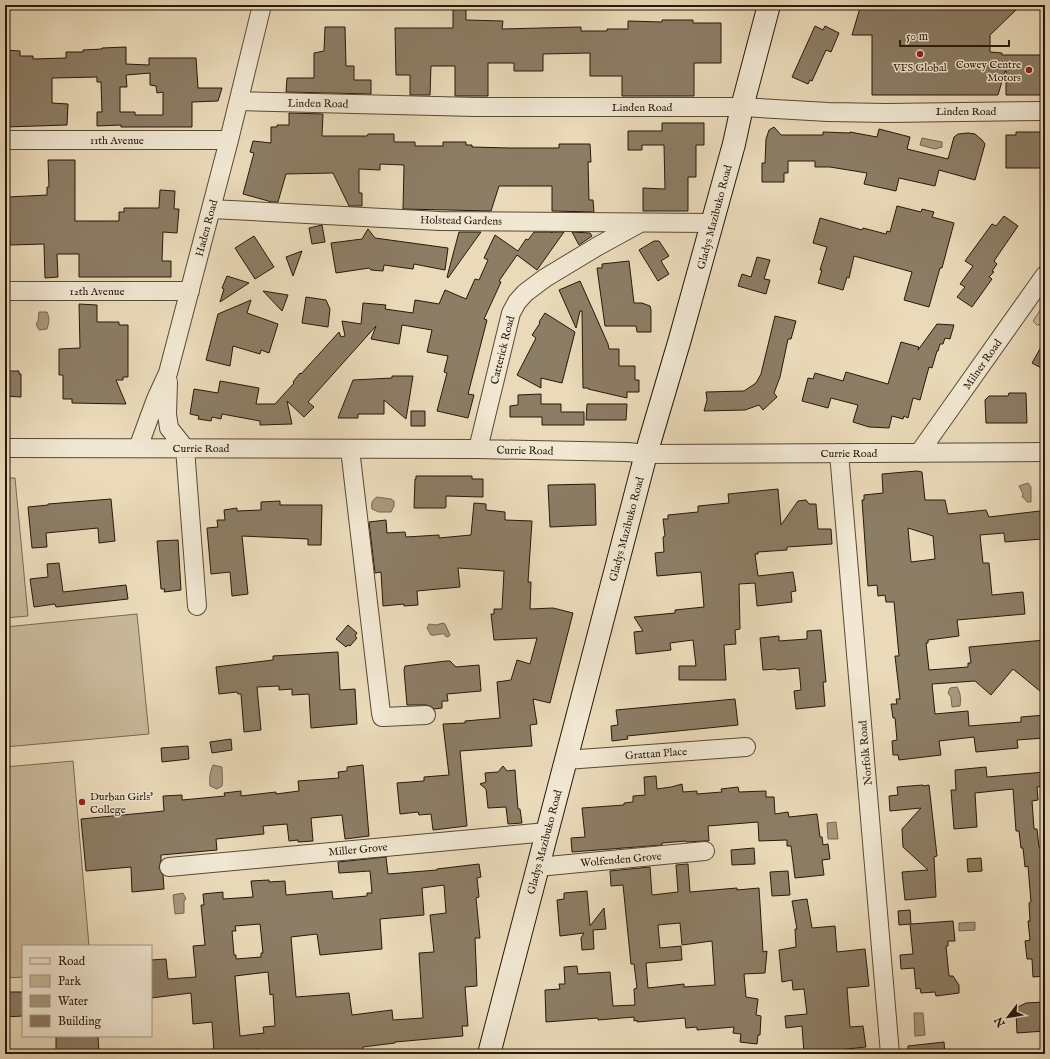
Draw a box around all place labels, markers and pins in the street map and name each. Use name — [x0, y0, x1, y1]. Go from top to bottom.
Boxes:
marker: VFS Global — [915, 49, 925, 59]
place label: Cowey Centre Motors — [956, 58, 1021, 85]
place label: VFS Global — [892, 61, 947, 75]
marker: Cowey Centre Motors — [1024, 65, 1034, 75]
place label: Durban Girls' College — [90, 790, 153, 817]
marker: Durban Girls' College — [77, 797, 87, 807]

